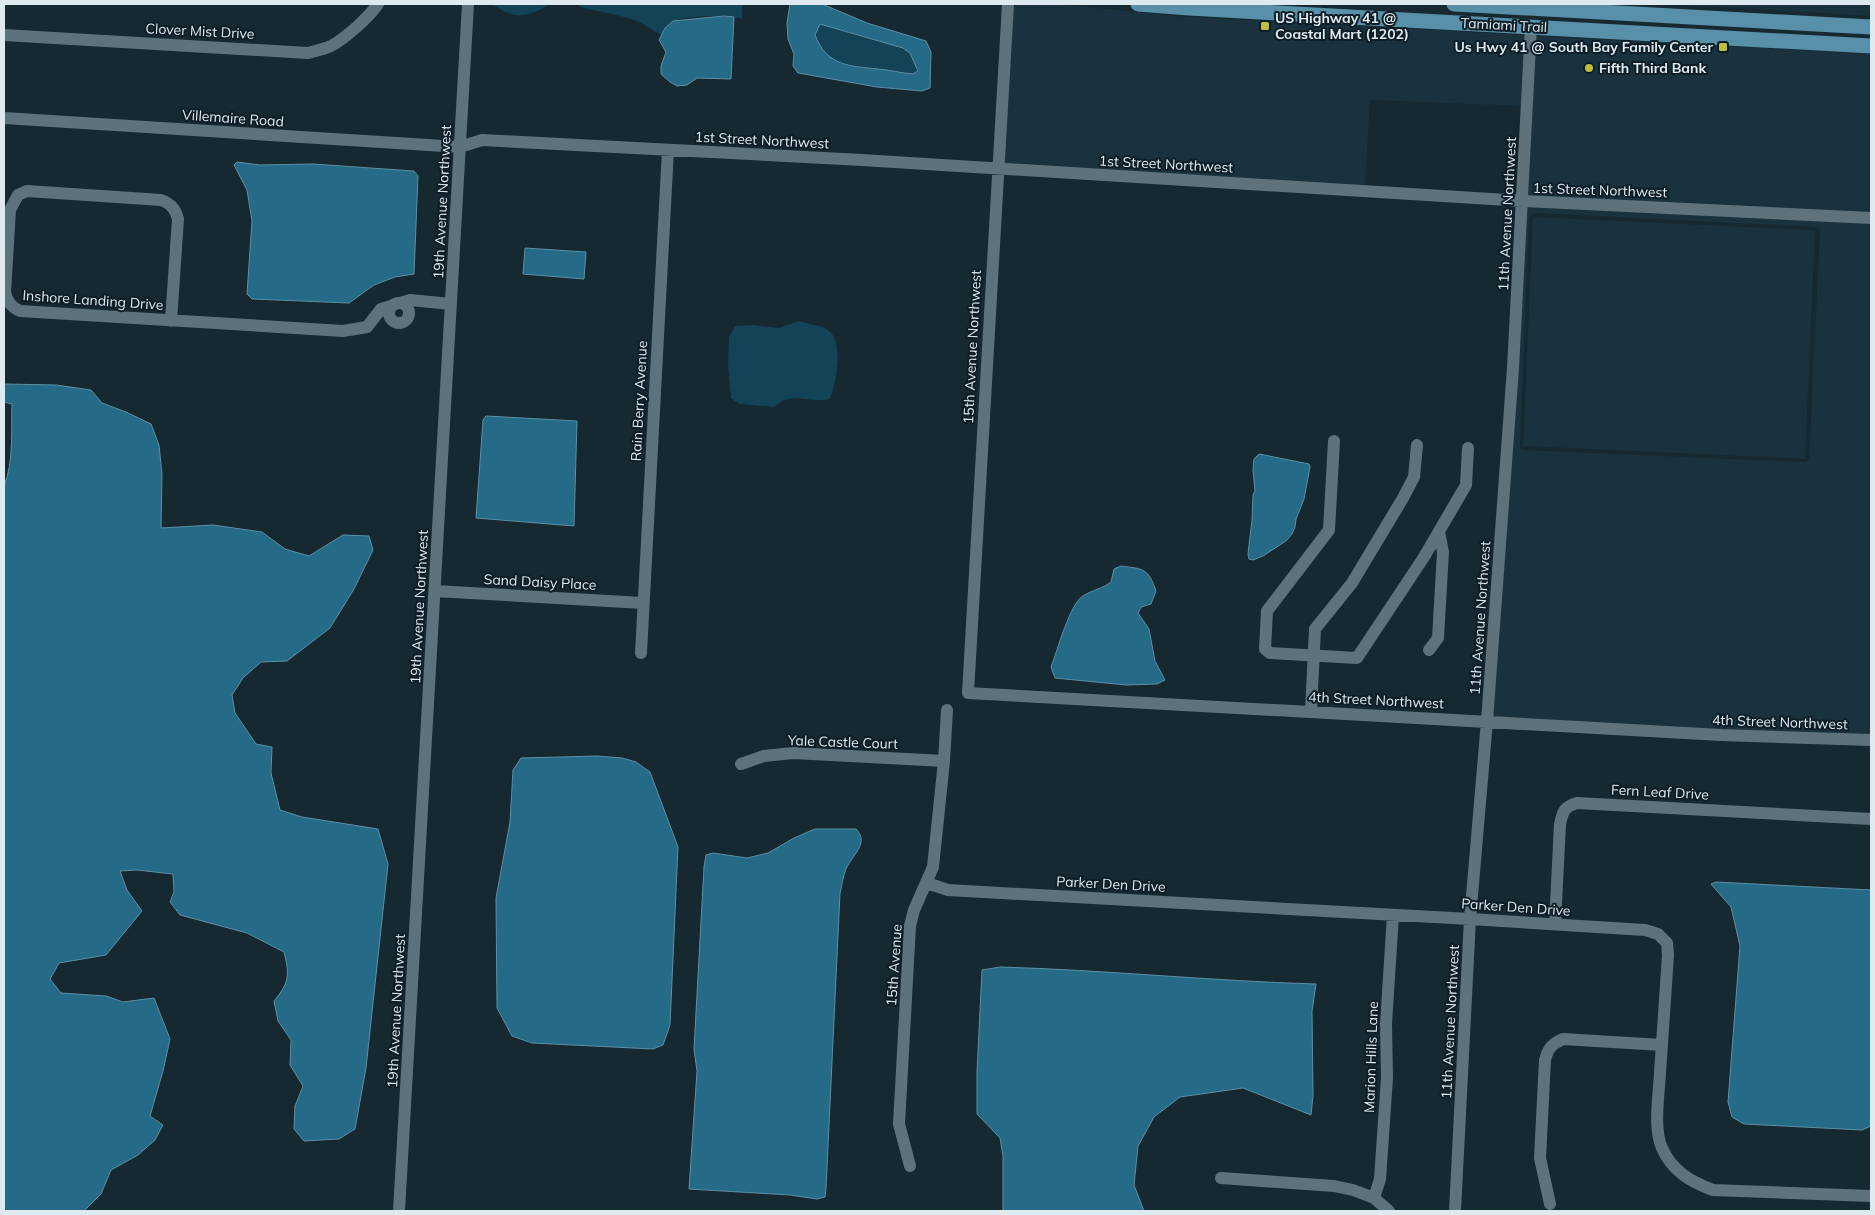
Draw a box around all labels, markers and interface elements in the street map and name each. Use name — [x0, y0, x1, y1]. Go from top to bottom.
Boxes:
place label: US Highway 41 @ Coastal Mart (1202) — [1275, 9, 1409, 43]
street label: Tamiami Trail — [1460, 14, 1548, 36]
street label: Clover Mist Drive — [145, 19, 255, 43]
marker: US Highway 41 @ Coastal Mart (1202) — [1259, 20, 1271, 32]
place label: Us Hwy 41 @ South Bay Family Center — [1455, 38, 1713, 56]
marker: Us Hwy 41 @ South Bay Family Center — [1717, 41, 1729, 53]
place label: Fifth Third Bank — [1599, 59, 1706, 77]
marker: Fifth Third Bank — [1583, 62, 1595, 74]
street label: Villemaire Road — [181, 105, 285, 131]
street label: 19th Avenue Northwest — [429, 124, 455, 280]
street label: 1st Street Northwest — [694, 127, 830, 153]
street label: 11th Avenue Northwest — [1494, 136, 1520, 292]
street label: 1st Street Northwest — [1098, 151, 1234, 177]
street label: 1st Street Northwest — [1532, 179, 1668, 201]
street label: 15th Avenue Northwest — [959, 269, 985, 425]
street label: Inshore Landing Drive — [22, 286, 164, 314]
street label: Rain Berry Avenue — [627, 340, 651, 462]
street label: 19th Avenue Northwest — [406, 529, 432, 685]
street label: 11th Avenue Northwest — [1466, 540, 1494, 696]
street label: Sand Daisy Place — [483, 570, 597, 594]
street label: 4th Street Northwest — [1308, 687, 1444, 713]
street label: 4th Street Northwest — [1712, 711, 1848, 733]
street label: Yale Castle Court — [787, 731, 898, 753]
street label: Fern Leaf Drive — [1611, 780, 1709, 804]
street label: Parker Den Drive — [1056, 872, 1166, 896]
street label: Parker Den Drive — [1461, 894, 1571, 920]
street label: 15th Avenue — [882, 923, 906, 1007]
street label: 19th Avenue Northwest — [383, 933, 409, 1089]
street label: 11th Avenue Northwest — [1437, 944, 1463, 1100]
street label: Marion Hills Lane — [1360, 1001, 1382, 1113]

